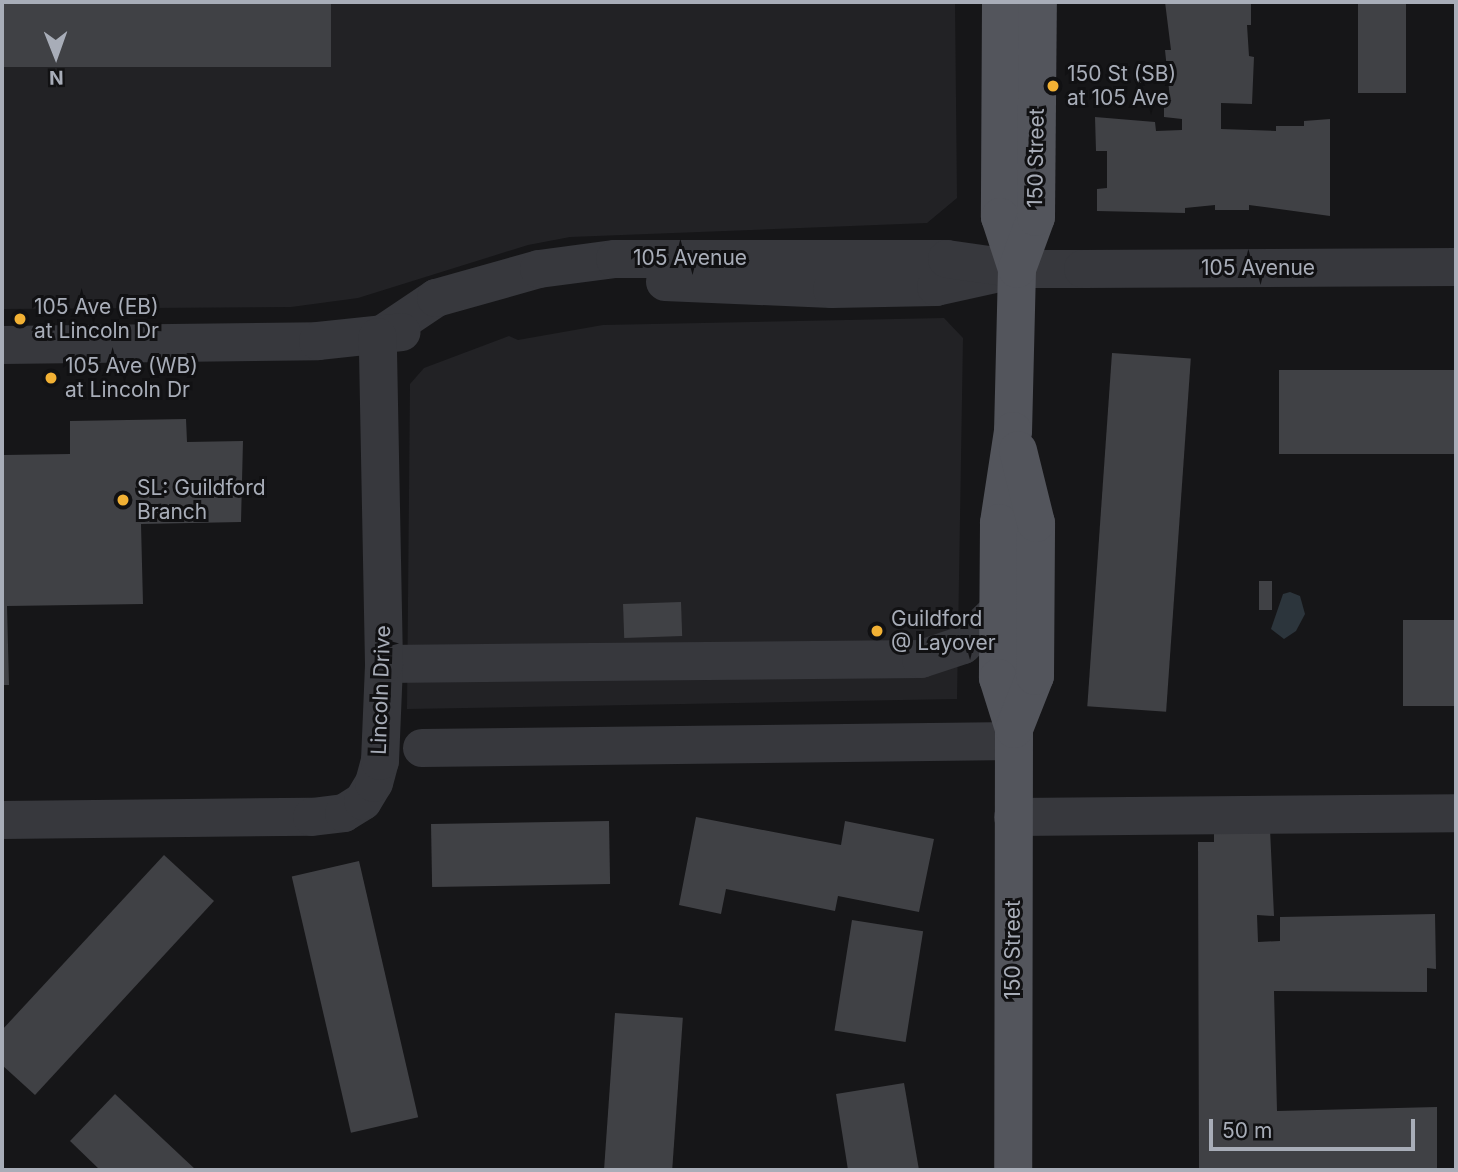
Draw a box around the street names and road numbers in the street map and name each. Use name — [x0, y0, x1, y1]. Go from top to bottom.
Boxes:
street label: 150 Street — [1023, 108, 1049, 208]
street label: 105 Avenue — [633, 245, 747, 271]
street label: 105 Avenue — [1201, 255, 1315, 281]
street label: Lincoln Drive — [366, 625, 396, 755]
street label: 150 Street — [1000, 900, 1026, 1000]

